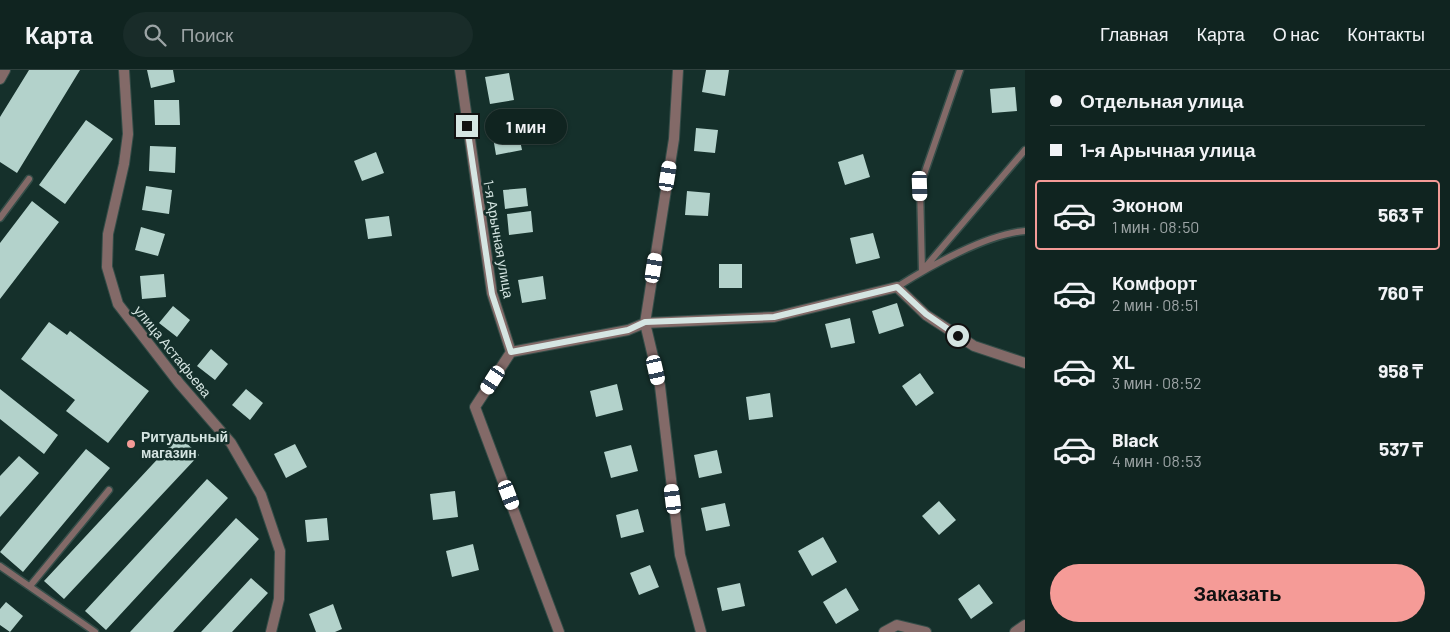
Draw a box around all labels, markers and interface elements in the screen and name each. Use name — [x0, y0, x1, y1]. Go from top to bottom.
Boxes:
search box — [123, 12, 473, 57]
text: Карта — [25, 20, 93, 49]
icon: search — [141, 21, 169, 49]
text: Поиск — [181, 23, 233, 46]
text: Главная — [1100, 23, 1169, 45]
text: Карта — [1197, 23, 1245, 45]
text: О нас — [1273, 23, 1319, 45]
text: Контакты — [1347, 23, 1425, 45]
text: Отдельная улица — [1080, 89, 1244, 112]
callout: 1 мин — [484, 108, 567, 144]
route end — [456, 115, 478, 137]
text: 1 мин — [506, 117, 546, 136]
text: 1-я Арычная улица — [1080, 138, 1255, 161]
car — [658, 160, 677, 192]
car — [911, 171, 928, 201]
street label: 1-я Арычная улица — [480, 179, 518, 300]
icon: car — [1052, 193, 1097, 238]
text: Эконом — [1112, 193, 1183, 216]
text: 563 ₸ — [1378, 203, 1423, 226]
text: 1 мин · 08:50 — [1112, 217, 1199, 236]
car — [644, 252, 663, 284]
icon: car — [1052, 271, 1097, 316]
text: Комфорт — [1112, 271, 1197, 294]
text: 760 ₸ — [1378, 281, 1423, 304]
text: 2 мин · 08:51 — [1112, 295, 1199, 314]
street label: улица Астафьева — [131, 302, 215, 401]
route start — [947, 325, 969, 347]
icon: car — [1052, 349, 1097, 394]
text: XL — [1112, 350, 1135, 373]
car — [645, 354, 666, 386]
text: 958 ₸ — [1378, 359, 1423, 382]
car — [478, 363, 507, 397]
text: 3 мин · 08:52 — [1112, 373, 1202, 392]
icon: car — [1052, 427, 1097, 472]
place label: Ритуальный магазин — [141, 428, 228, 461]
text: Black — [1112, 428, 1159, 451]
text: 537 ₸ — [1379, 437, 1423, 460]
marker: Ритуальный магазин — [125, 438, 137, 450]
text: 4 мин · 08:53 — [1112, 451, 1202, 470]
car — [496, 478, 521, 512]
car — [663, 483, 682, 515]
button: Заказать — [1050, 564, 1425, 622]

